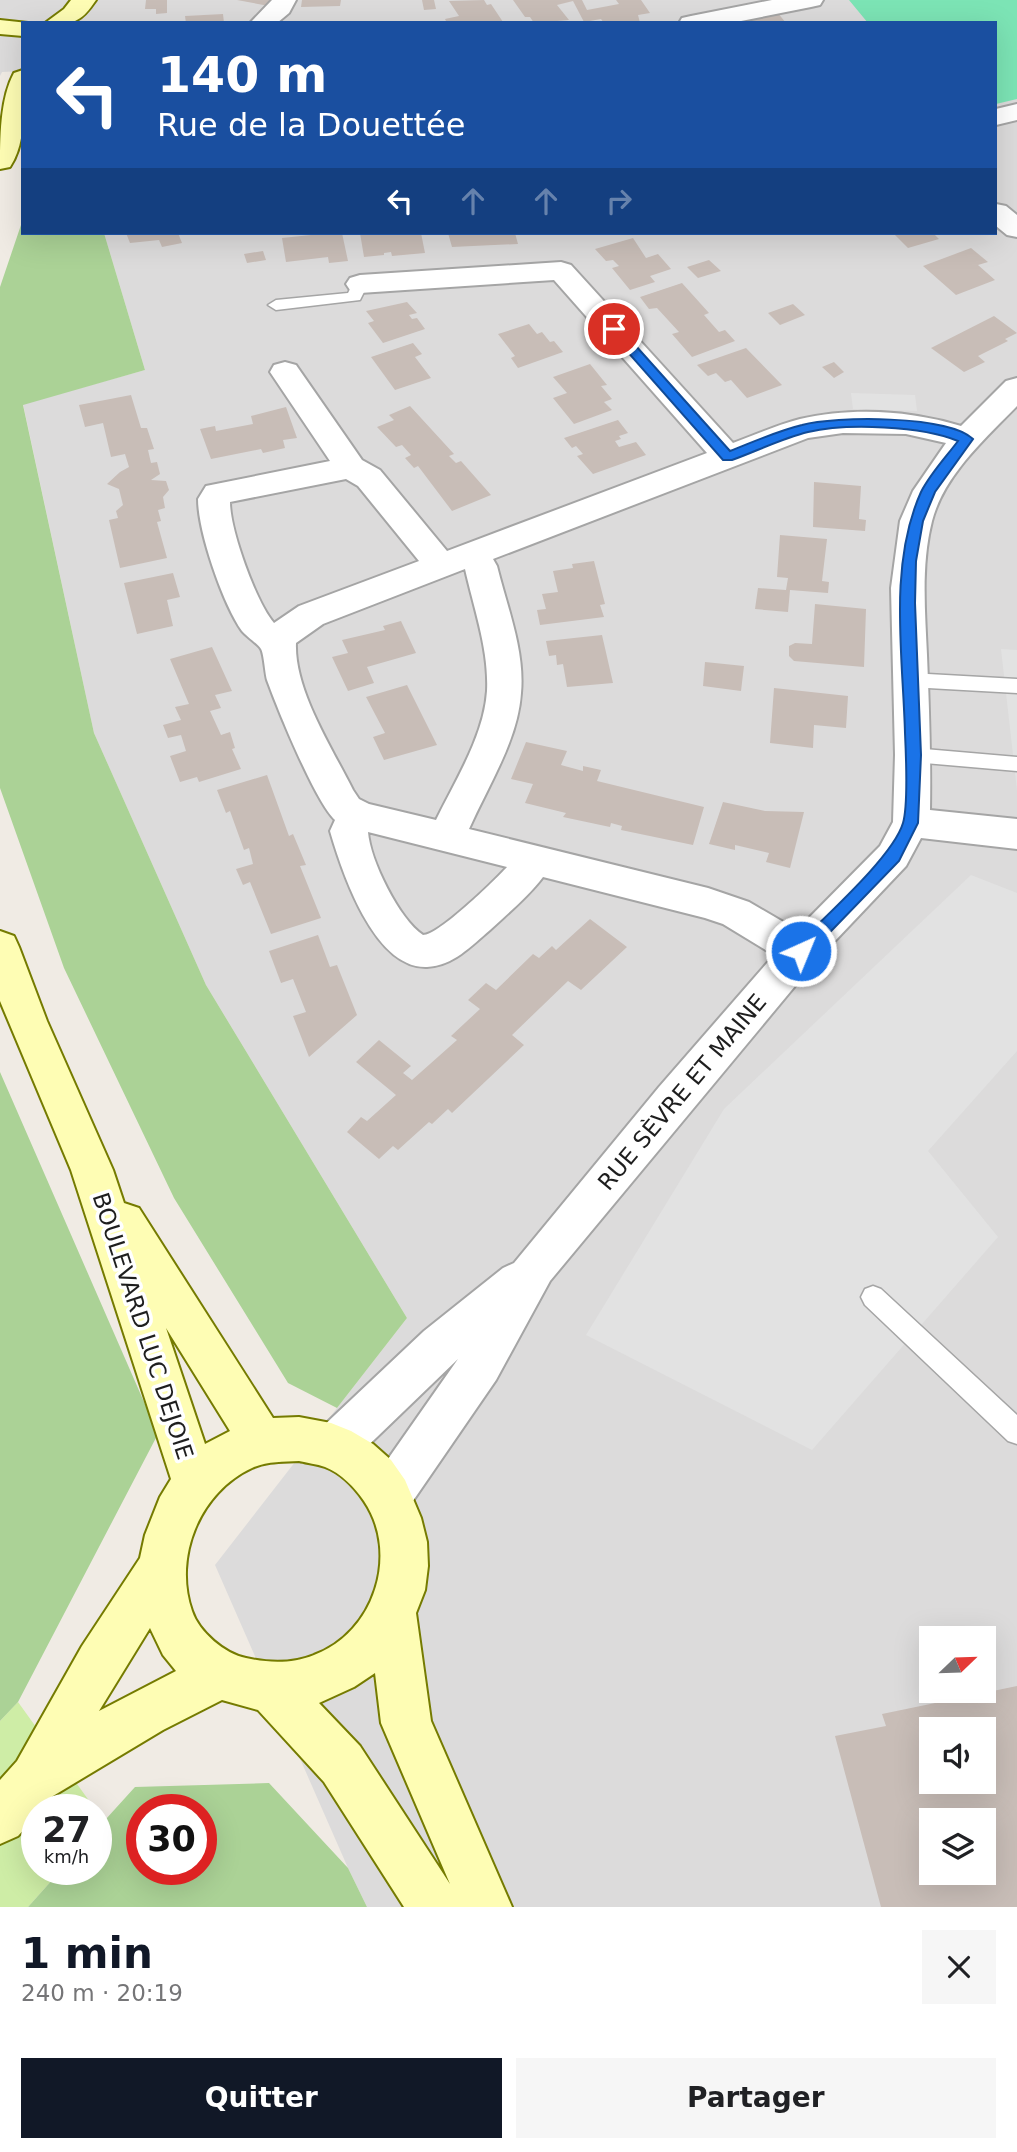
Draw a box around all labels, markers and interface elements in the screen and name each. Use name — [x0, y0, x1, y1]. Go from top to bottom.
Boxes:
text: 140 m — [157, 47, 327, 104]
icon: left — [42, 49, 133, 140]
text: Rue de la Douettée — [157, 106, 465, 144]
icon: left — [381, 182, 419, 220]
icon: ahead — [454, 182, 492, 220]
icon: ahead — [527, 182, 565, 220]
icon: right — [600, 182, 638, 220]
pin — [584, 299, 644, 359]
icon: arrive — [595, 310, 633, 348]
position arrow — [764, 914, 838, 988]
street label: RUE SÈVRE ET MAINE — [592, 988, 771, 1195]
street label: BOULEVARD LUC DEJOIE — [88, 1189, 198, 1463]
north arrow — [919, 1626, 996, 1703]
map controls — [919, 1626, 996, 1885]
button: sound — [919, 1717, 996, 1794]
speed limit sign: 30 — [126, 1794, 217, 1885]
button: layers — [919, 1808, 996, 1885]
text: 27 — [42, 1810, 91, 1850]
text: km/h — [44, 1846, 89, 1867]
text: 1 min — [21, 1929, 153, 1978]
button: close — [922, 1930, 996, 2004]
text: 240 m · 20:19 — [21, 1980, 183, 2006]
button: Quitter — [21, 2058, 502, 2138]
button: Partager — [516, 2058, 996, 2138]

